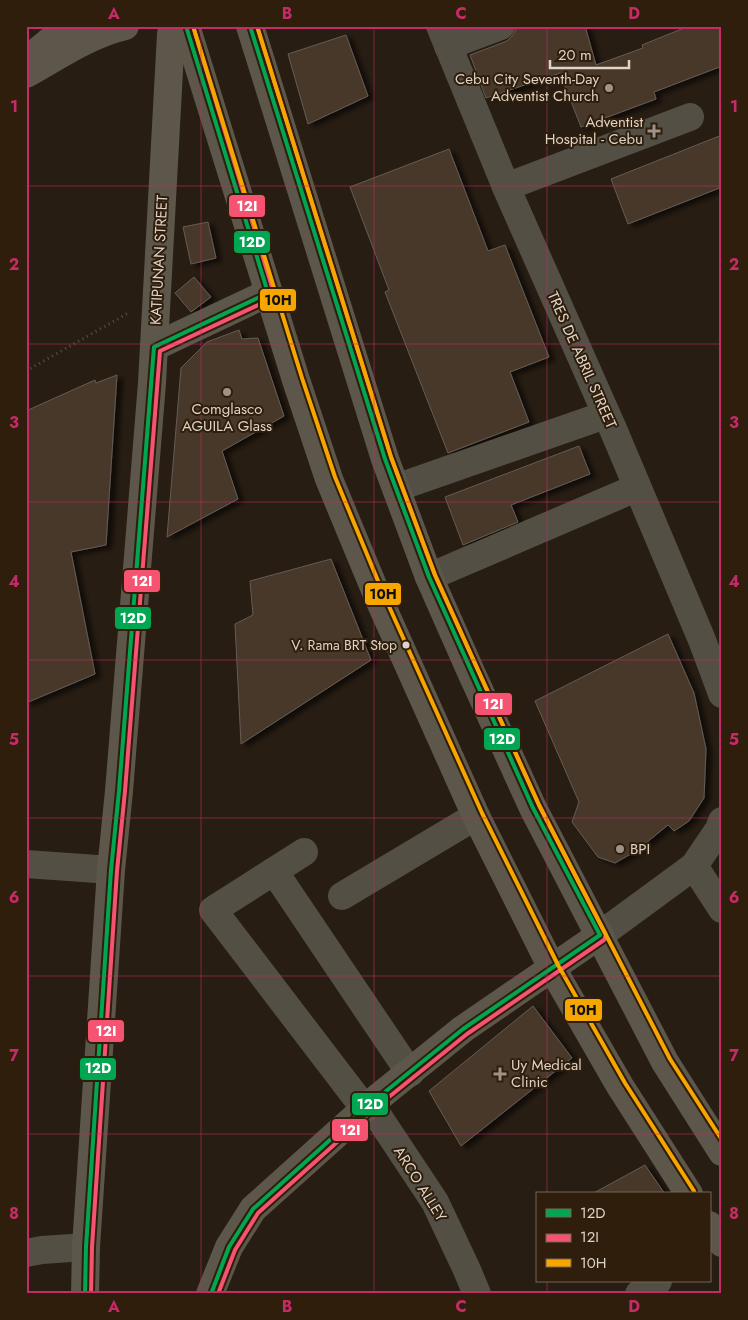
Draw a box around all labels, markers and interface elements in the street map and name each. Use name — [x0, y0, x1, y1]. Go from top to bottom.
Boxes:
text: A — [107, 2, 120, 25]
text: B — [282, 2, 292, 25]
text: C — [455, 2, 467, 25]
text: D — [628, 2, 640, 25]
scale bar — [550, 38, 629, 70]
text: 20 m — [558, 44, 592, 66]
place label: Cebu City Seventh-Day Adventist Church — [455, 68, 599, 107]
marker: Cebu City Seventh-Day Adventist Church — [603, 82, 615, 94]
text: 1 — [10, 95, 18, 118]
text: 1 — [730, 95, 738, 118]
place label: Adventist Hospital - Cebu — [545, 111, 643, 150]
marker: Adventist Hospital - Cebu — [647, 124, 661, 138]
street label: KATIPUNAN STREET — [145, 194, 173, 326]
line badge: 12I — [228, 194, 266, 218]
text: 12I — [237, 196, 257, 216]
line badge: 12D — [233, 230, 271, 254]
text: 12D — [239, 232, 265, 252]
text: 2 — [9, 253, 19, 276]
text: 2 — [729, 253, 739, 276]
line badge: 10H — [259, 288, 297, 312]
street label: TRES DE ABRIL STREET — [542, 288, 622, 432]
text: 10H — [264, 290, 292, 310]
marker: Comglasco AGUILA Glass — [221, 386, 233, 398]
place label: Comglasco AGUILA Glass — [182, 398, 272, 437]
text: 3 — [9, 411, 19, 434]
text: 3 — [729, 411, 739, 434]
line badge: 12I — [123, 569, 161, 593]
text: 4 — [8, 570, 20, 593]
text: 4 — [728, 570, 740, 593]
text: 12I — [132, 571, 152, 591]
line badge: 10H — [364, 582, 402, 606]
text: 10H — [369, 584, 397, 604]
line badge: 12D — [114, 606, 152, 630]
text: 12D — [120, 608, 146, 628]
place label: V. Rama BRT Stop — [291, 635, 397, 655]
marker: V. Rama BRT Stop — [401, 640, 411, 650]
line badge: 12I — [474, 692, 513, 716]
text: 12I — [483, 694, 503, 714]
line badge: 12D — [483, 727, 521, 751]
text: 5 — [9, 728, 19, 751]
text: 5 — [729, 728, 739, 751]
text: 12D — [489, 729, 515, 749]
place label: BPI — [630, 838, 650, 860]
marker: BPI — [614, 843, 626, 855]
text: 6 — [9, 886, 19, 909]
text: 6 — [729, 886, 739, 909]
line badge: 10H — [564, 998, 603, 1022]
text: 10H — [569, 1000, 597, 1020]
line badge: 12I — [87, 1019, 125, 1043]
text: 12I — [96, 1021, 116, 1041]
text: 7 — [9, 1044, 19, 1067]
text: 7 — [729, 1044, 739, 1067]
place label: Uy Medical Clinic — [511, 1054, 582, 1093]
line badge: 12D — [79, 1057, 117, 1081]
text: 12D — [85, 1058, 111, 1078]
marker: Uy Medical Clinic — [493, 1067, 507, 1081]
line badge: 12D — [351, 1092, 389, 1116]
text: 12D — [357, 1094, 383, 1114]
line badge: 12I — [331, 1118, 369, 1142]
text: 12I — [340, 1120, 360, 1140]
street label: ARCO ALLEY — [388, 1142, 452, 1226]
legend — [536, 1192, 710, 1282]
text: 8 — [9, 1202, 19, 1225]
text: 12D — [580, 1202, 606, 1224]
text: 8 — [729, 1202, 739, 1225]
text: 12I — [580, 1226, 599, 1248]
text: 10H — [580, 1252, 606, 1274]
text: A — [107, 1295, 120, 1318]
text: B — [282, 1295, 292, 1318]
text: C — [455, 1295, 467, 1318]
text: D — [628, 1295, 640, 1318]

